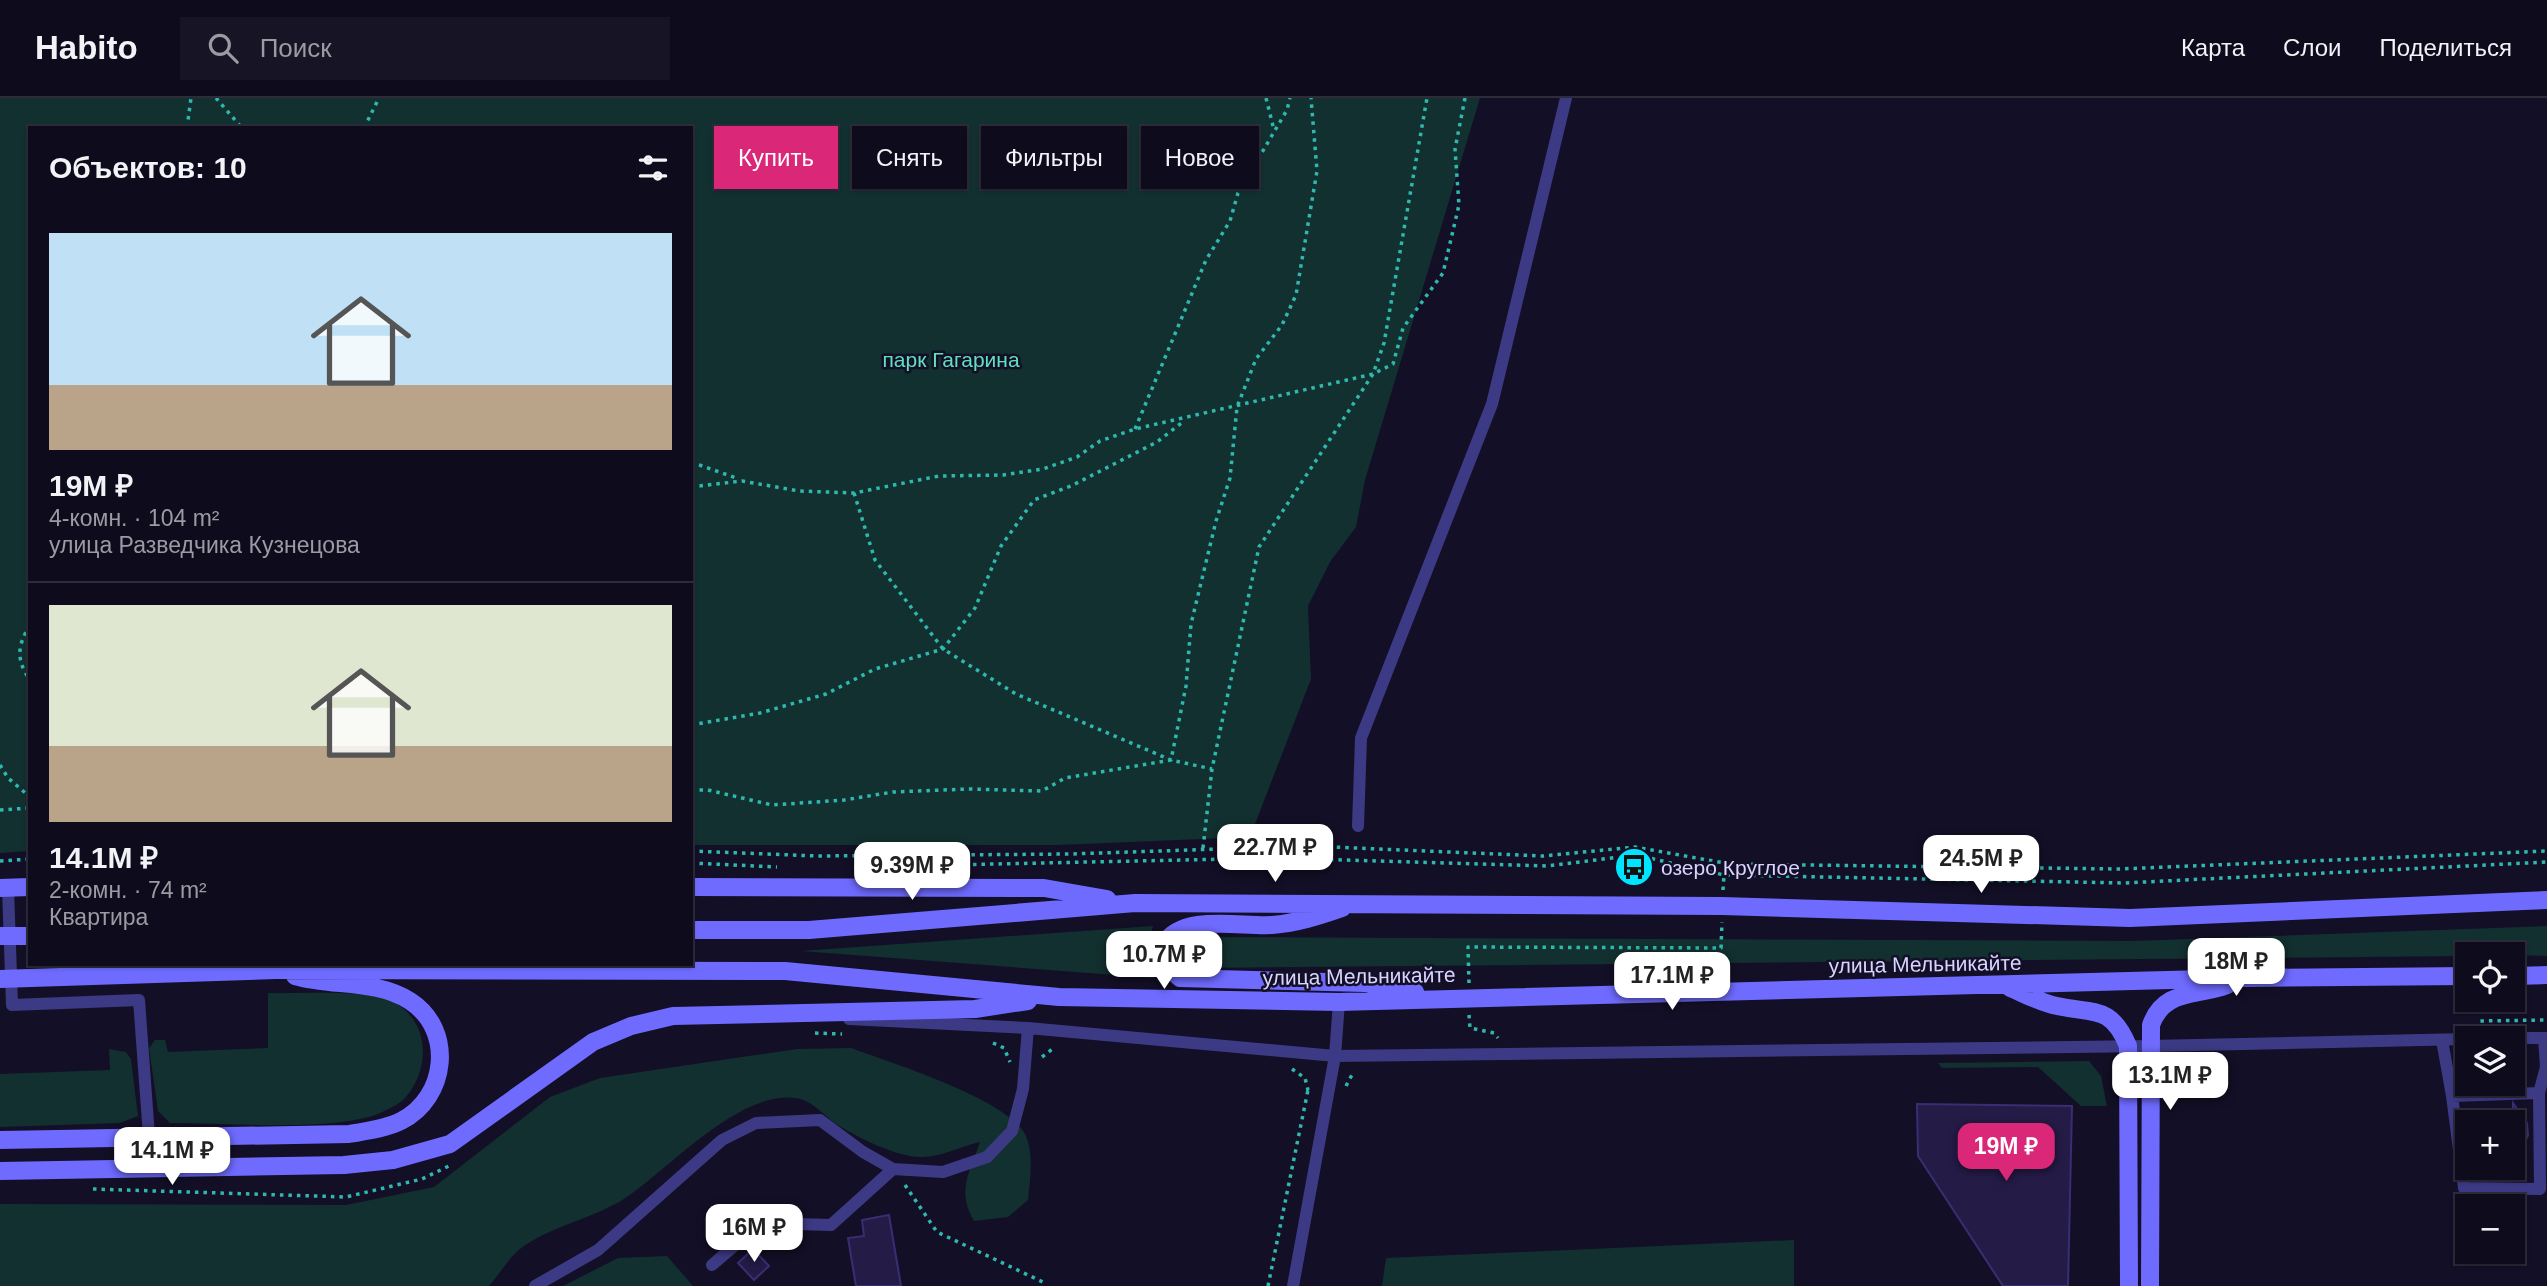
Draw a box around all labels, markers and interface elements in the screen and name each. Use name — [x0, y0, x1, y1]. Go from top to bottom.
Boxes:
search box — [180, 17, 670, 80]
text: Habito — [35, 29, 138, 66]
icon: search — [204, 29, 242, 67]
text: Поиск — [260, 33, 332, 63]
text: Карта — [2181, 34, 2245, 61]
text: Слои — [2283, 34, 2341, 61]
text: Поделиться — [2379, 34, 2512, 61]
chip: Купить — [714, 126, 838, 189]
chip: Снять — [852, 126, 967, 189]
chip: Фильтры — [981, 126, 1127, 189]
chip: Новое — [1141, 126, 1259, 189]
icon: filters — [634, 149, 672, 187]
text: Объектов: 10 — [49, 151, 247, 184]
icon: home — [298, 278, 424, 404]
park label: парк Гагарина — [882, 348, 1020, 371]
text: 19M ₽ — [49, 469, 133, 502]
text: 4-комн. · 104 m² — [49, 505, 220, 531]
text: улица Разведчика Кузнецова — [49, 532, 360, 558]
icon: home — [298, 650, 424, 776]
pin: 22.7M ₽ — [1210, 824, 1340, 884]
text: 22.7M ₽ — [1233, 834, 1317, 860]
pin: 24.5M ₽ — [1916, 836, 2046, 895]
text: 14.1M ₽ — [49, 841, 158, 874]
pin: 9.39M ₽ — [847, 842, 977, 902]
text: 24.5M ₽ — [1939, 845, 2023, 871]
bus stop icon: озеро Круглое — [1613, 846, 1655, 888]
text: 9.39M ₽ — [870, 852, 954, 878]
place label: озеро Круглое — [1661, 856, 1800, 879]
text: 2-комн. · 74 m² — [49, 877, 207, 903]
text: Квартира — [49, 904, 148, 930]
pin: 10.7M ₽ — [1099, 932, 1229, 991]
pin: 18M ₽ — [2187, 939, 2285, 998]
text: 10.7M ₽ — [1122, 941, 1206, 967]
map controls — [2455, 942, 2525, 1264]
button: locate — [2455, 942, 2525, 1012]
text: 18M ₽ — [2204, 948, 2268, 974]
street label: улица Мельникайте — [1828, 951, 2022, 977]
pin: 17.1M ₽ — [1607, 953, 1737, 1012]
text: 17.1M ₽ — [1630, 962, 1714, 988]
street label: улица Мельникайте — [1262, 963, 1456, 989]
button: layers — [2455, 1026, 2525, 1096]
pin: 13.1M ₽ — [2105, 1052, 2235, 1112]
text: 13.1M ₽ — [2128, 1062, 2212, 1088]
button: + — [2455, 1110, 2525, 1180]
pin: 19M ₽ — [1957, 1124, 2055, 1183]
pin: 14.1M ₽ — [107, 1128, 237, 1187]
text: 19M ₽ — [1974, 1133, 2038, 1159]
text: 14.1M ₽ — [130, 1137, 214, 1163]
button: − — [2455, 1194, 2525, 1264]
pin: 16M ₽ — [705, 1204, 803, 1264]
text: 16M ₽ — [722, 1214, 786, 1240]

